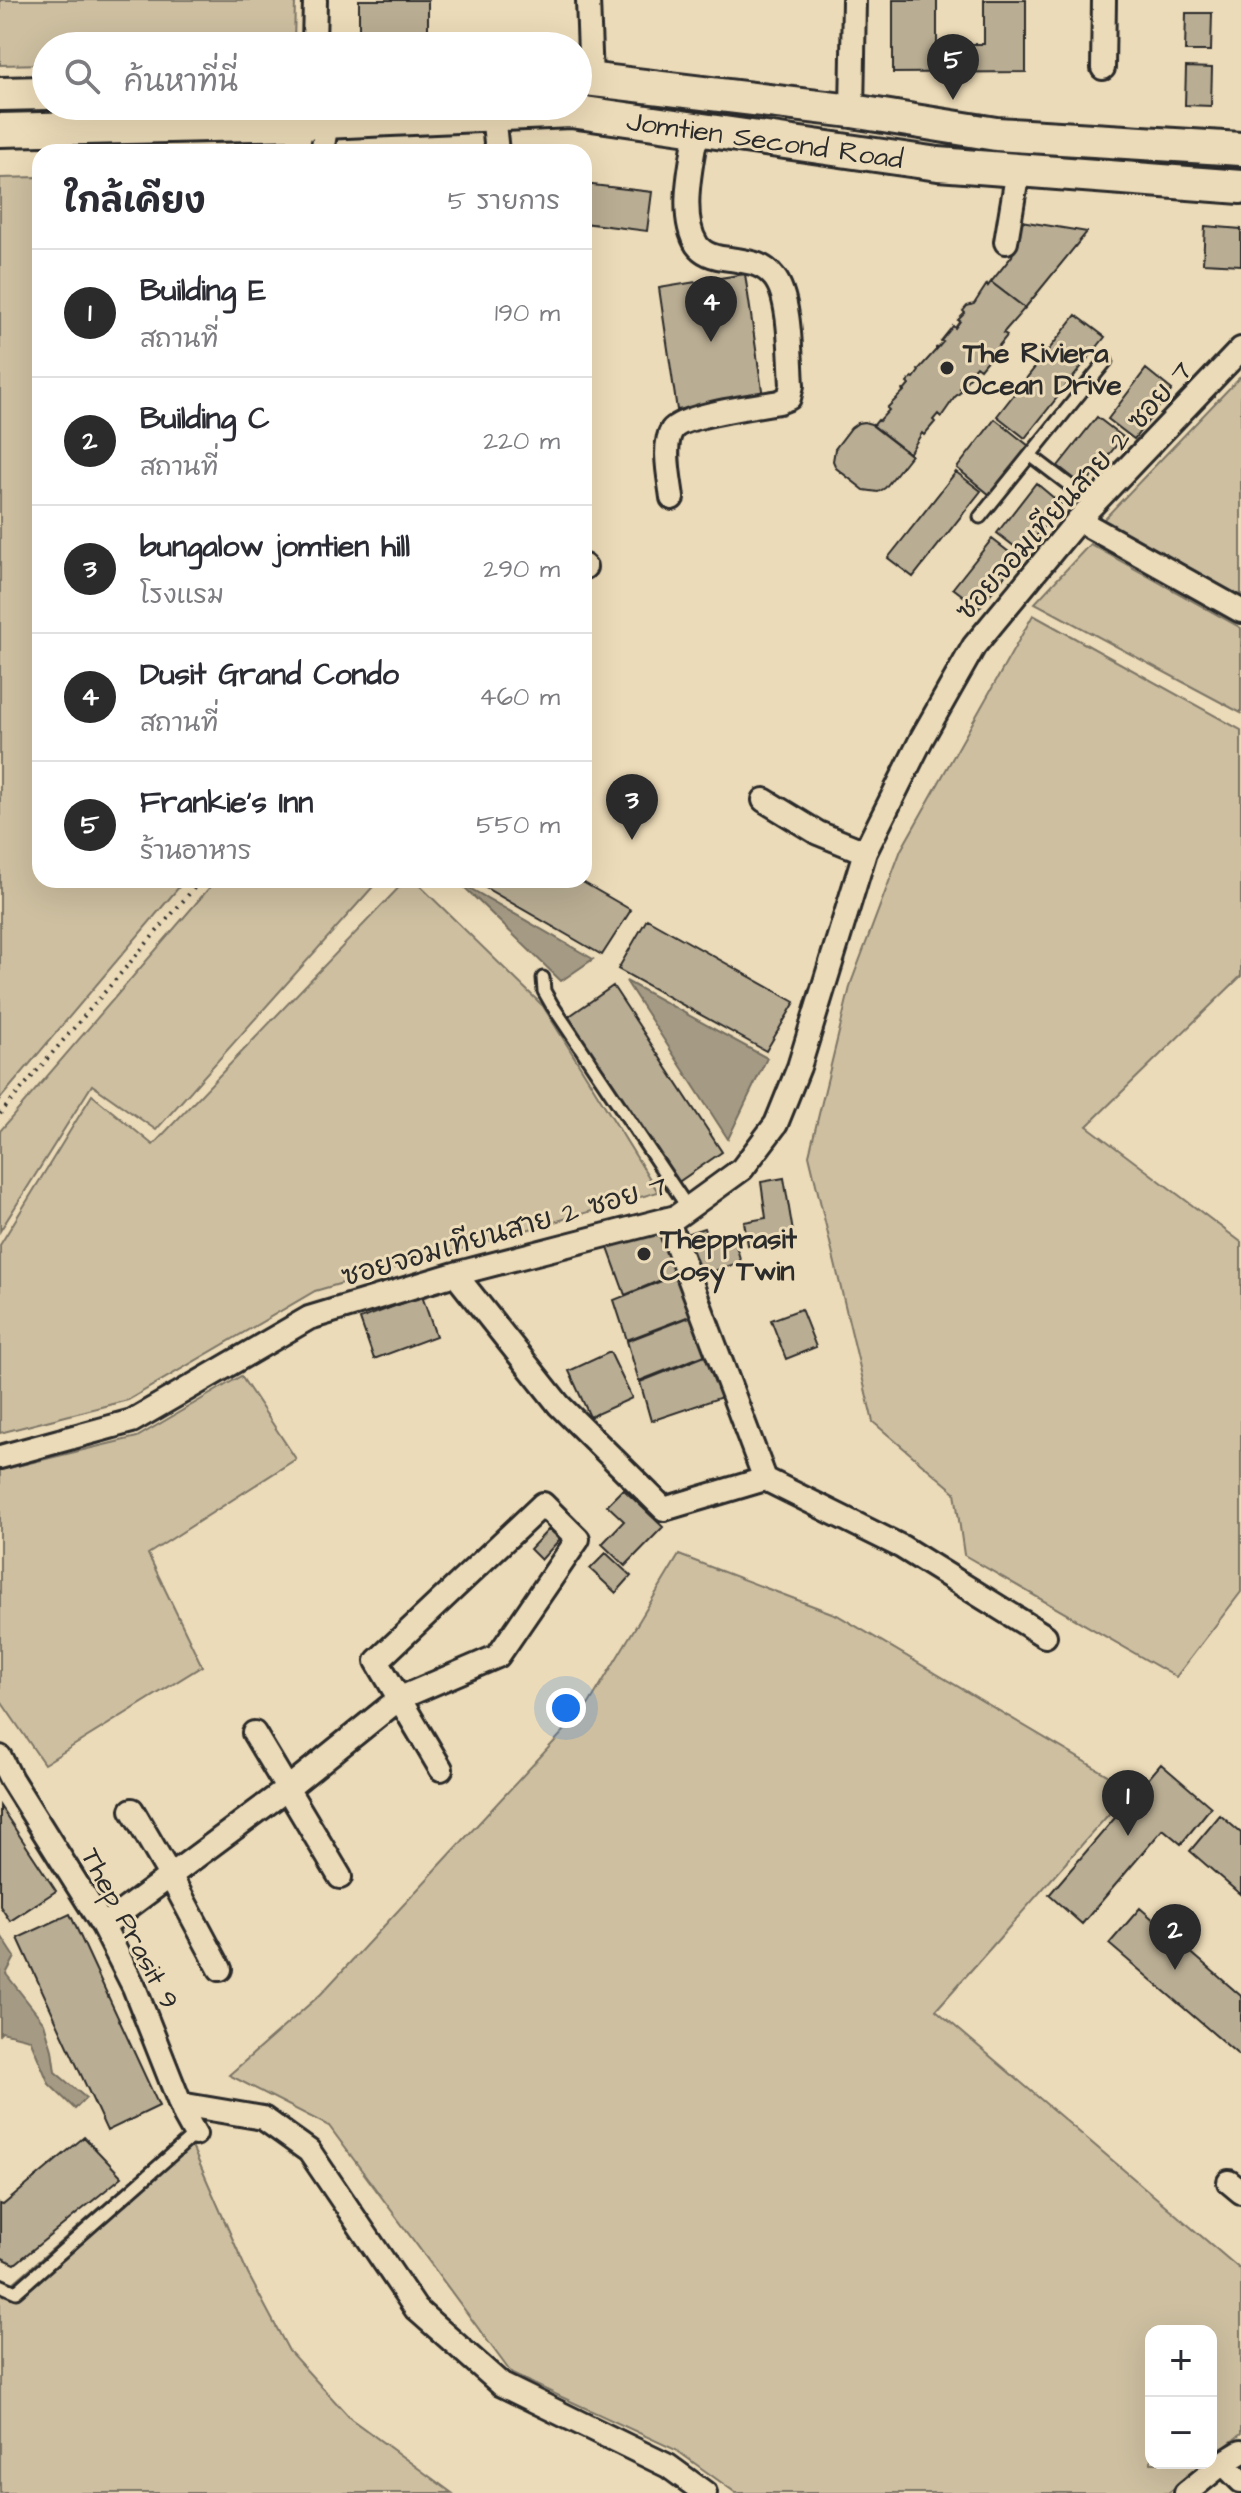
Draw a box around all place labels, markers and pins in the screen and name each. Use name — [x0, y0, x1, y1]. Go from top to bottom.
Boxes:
pin: 5 — [927, 34, 979, 100]
pin: 4 — [685, 276, 737, 342]
place label: The Riviera Ocean Drive — [962, 334, 1122, 405]
marker: The Riviera Ocean Drive — [938, 359, 956, 377]
pin: 3 — [606, 774, 658, 840]
place label: Thepprasit Cosy Twin — [659, 1220, 798, 1294]
marker: Thepprasit Cosy Twin — [635, 1245, 653, 1263]
pin: 1 — [1102, 1770, 1154, 1836]
pin: 2 — [1149, 1904, 1201, 1970]

